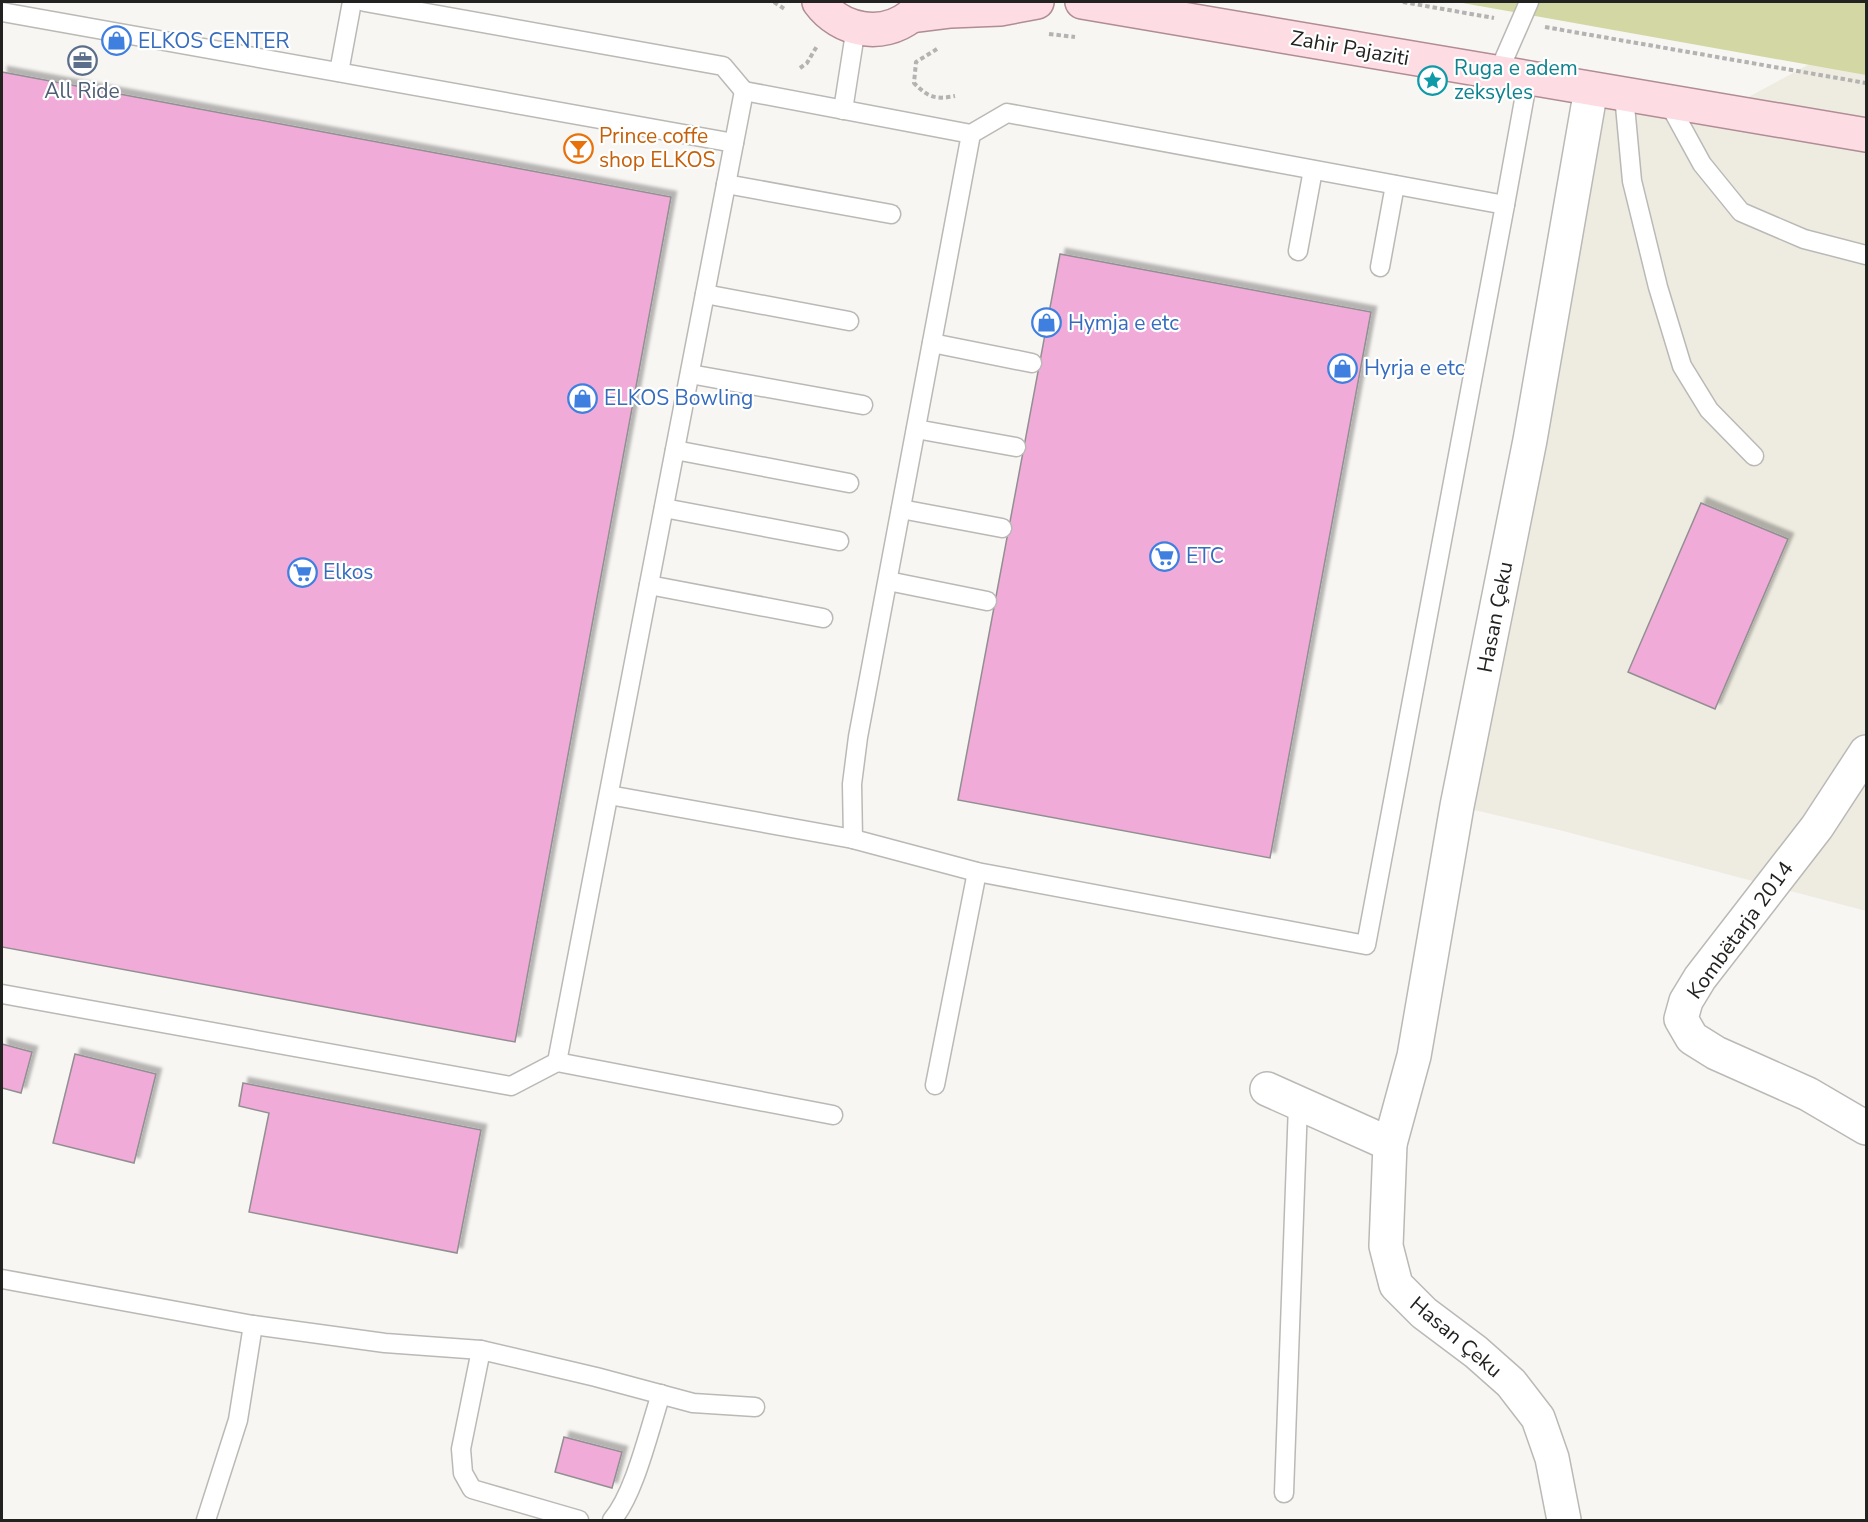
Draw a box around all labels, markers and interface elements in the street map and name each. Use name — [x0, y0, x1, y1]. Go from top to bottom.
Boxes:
street label: Zahir Pajaziti — [1289, 24, 1411, 72]
shop icon: ELKOS CENTER — [101, 25, 133, 57]
place label: ELKOS CENTER — [138, 27, 289, 55]
office icon: All Ride — [66, 44, 98, 76]
place label: Ruga e adem zeksyles — [1454, 54, 1578, 106]
place icon: Ruga e adem zeksyles — [1417, 64, 1449, 96]
place label: All Ride — [44, 77, 120, 105]
place label: Prince coffe shop ELKOS — [599, 122, 716, 174]
bar icon: Prince coffe shop ELKOS — [562, 132, 594, 164]
shop icon: Hymja e etc — [1031, 307, 1063, 339]
place label: Hymja e etc — [1068, 309, 1179, 337]
shop icon: Hyrja e etc — [1327, 352, 1359, 384]
place label: Hyrja e etc — [1364, 354, 1465, 382]
shop icon: ELKOS Bowling — [567, 382, 599, 414]
place label: ELKOS Bowling — [604, 384, 753, 412]
supermarket icon: ETC — [1149, 540, 1181, 572]
place label: ETC — [1186, 542, 1224, 570]
supermarket icon: Elkos — [286, 556, 318, 588]
place label: Elkos — [323, 558, 373, 586]
street label: Hasan Çeku — [1471, 559, 1519, 675]
street label: Kombëtarja 2014 — [1681, 856, 1799, 1004]
street label: Hasan Çeku — [1404, 1290, 1508, 1384]

